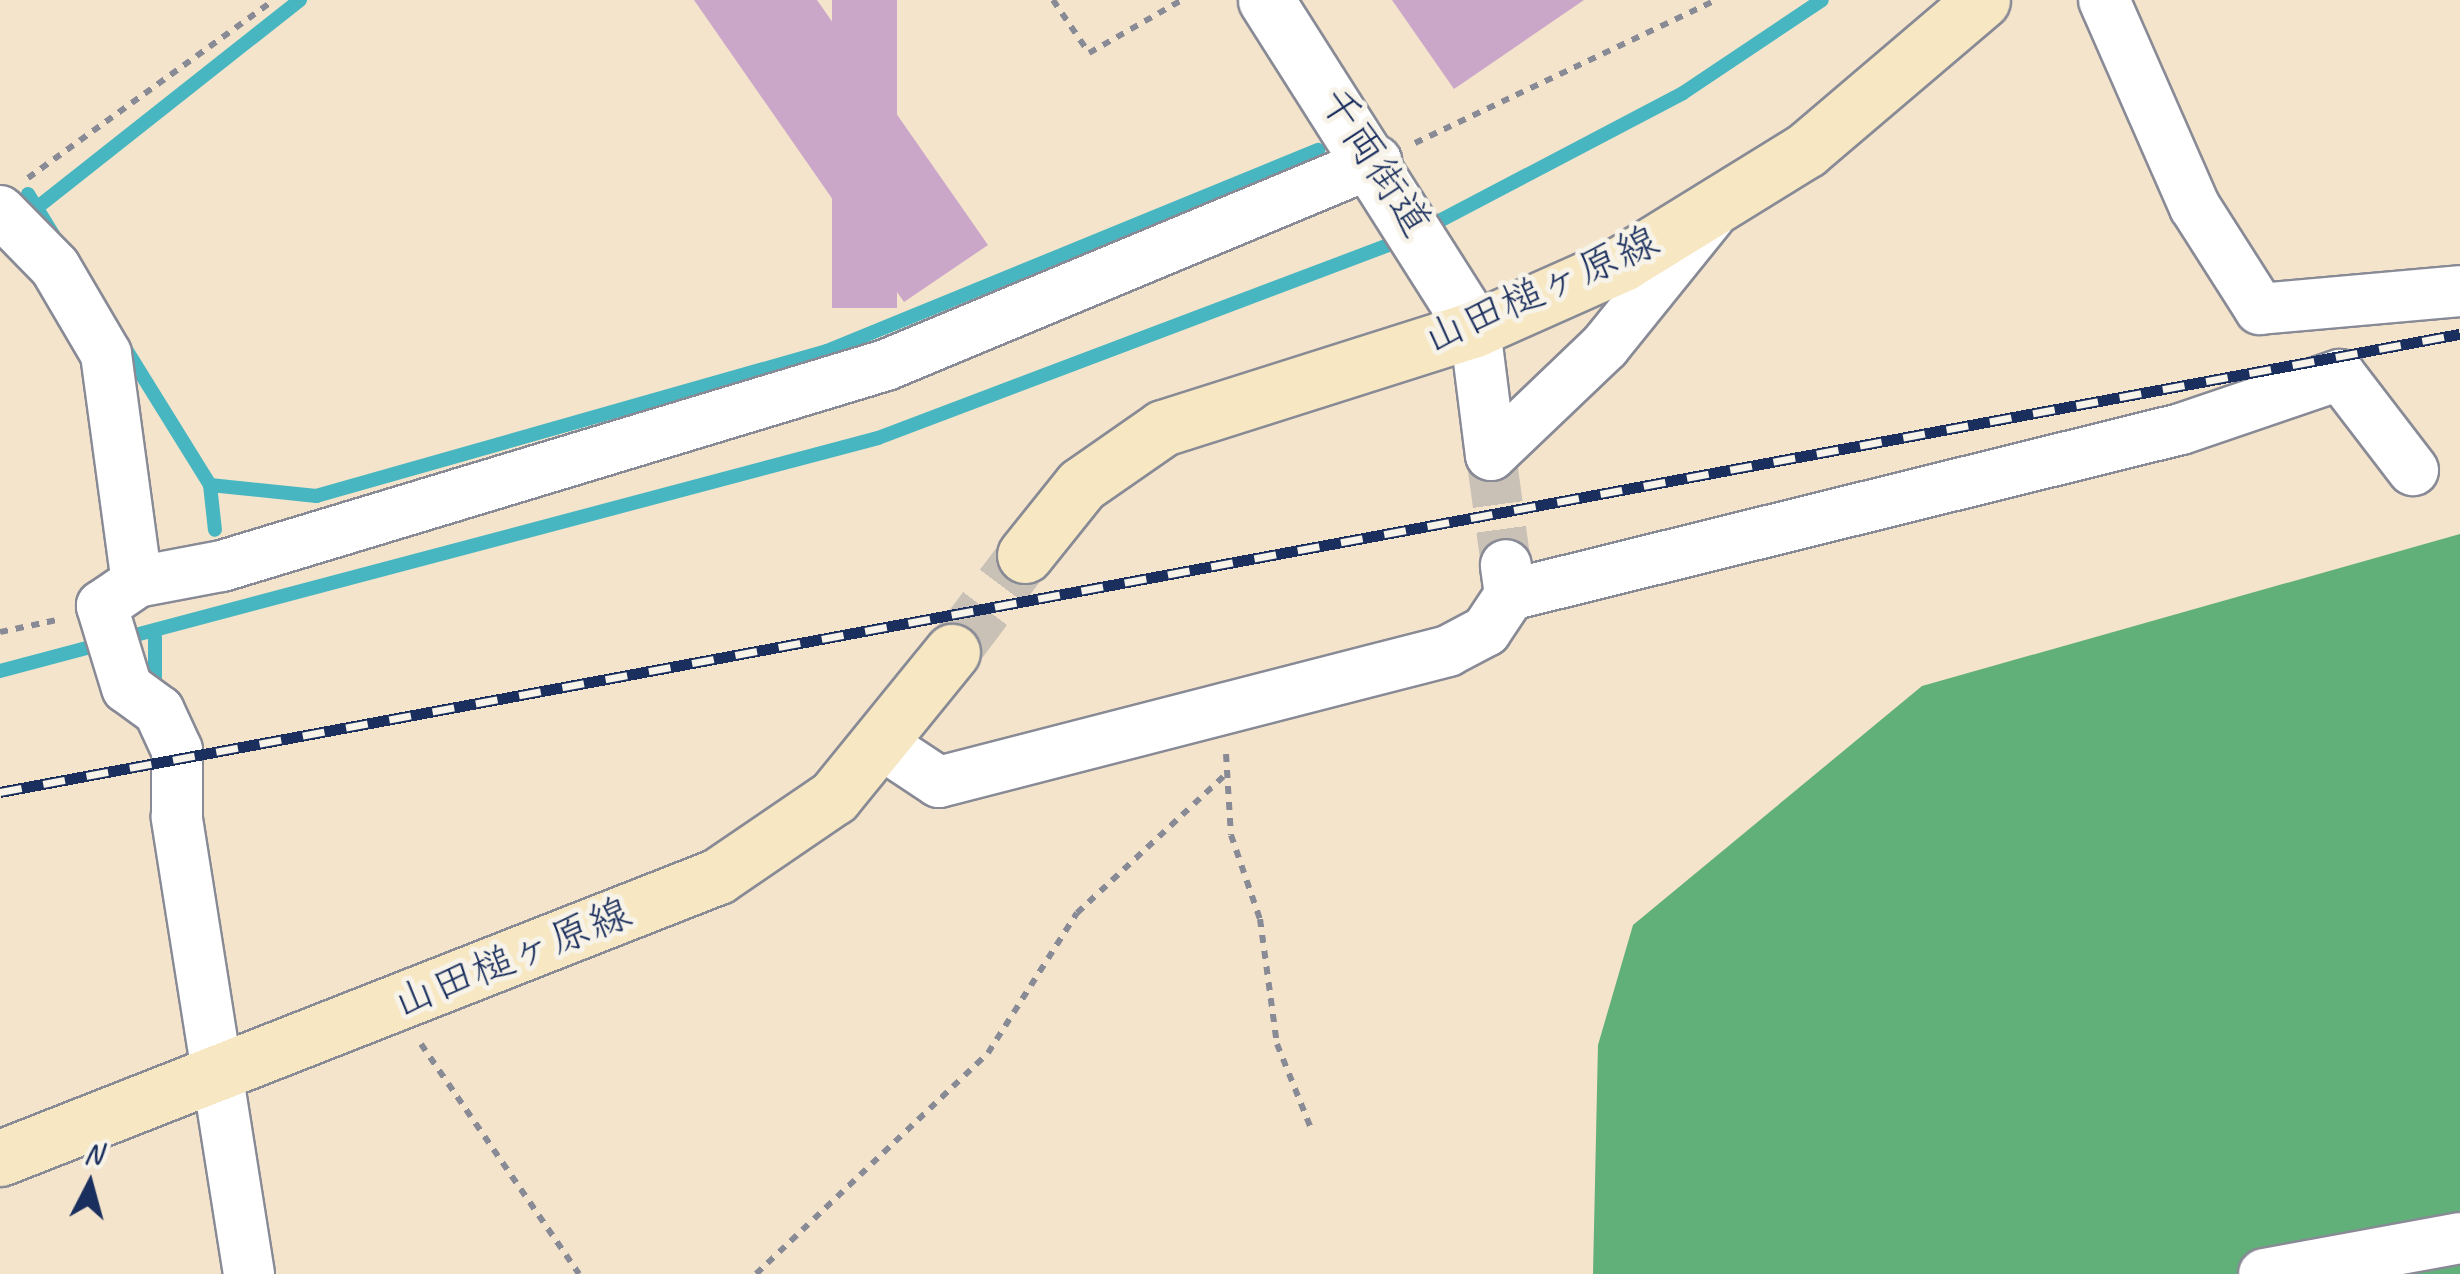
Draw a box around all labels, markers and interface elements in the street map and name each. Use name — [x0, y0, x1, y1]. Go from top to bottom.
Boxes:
street label: 千両街道 — [1308, 78, 1442, 246]
street label: 山田槌ヶ原線 — [1416, 216, 1666, 364]
street label: 山田槌ヶ原線 — [386, 887, 638, 1029]
north arrow — [40, 1134, 140, 1234]
text: N — [83, 1135, 104, 1172]

